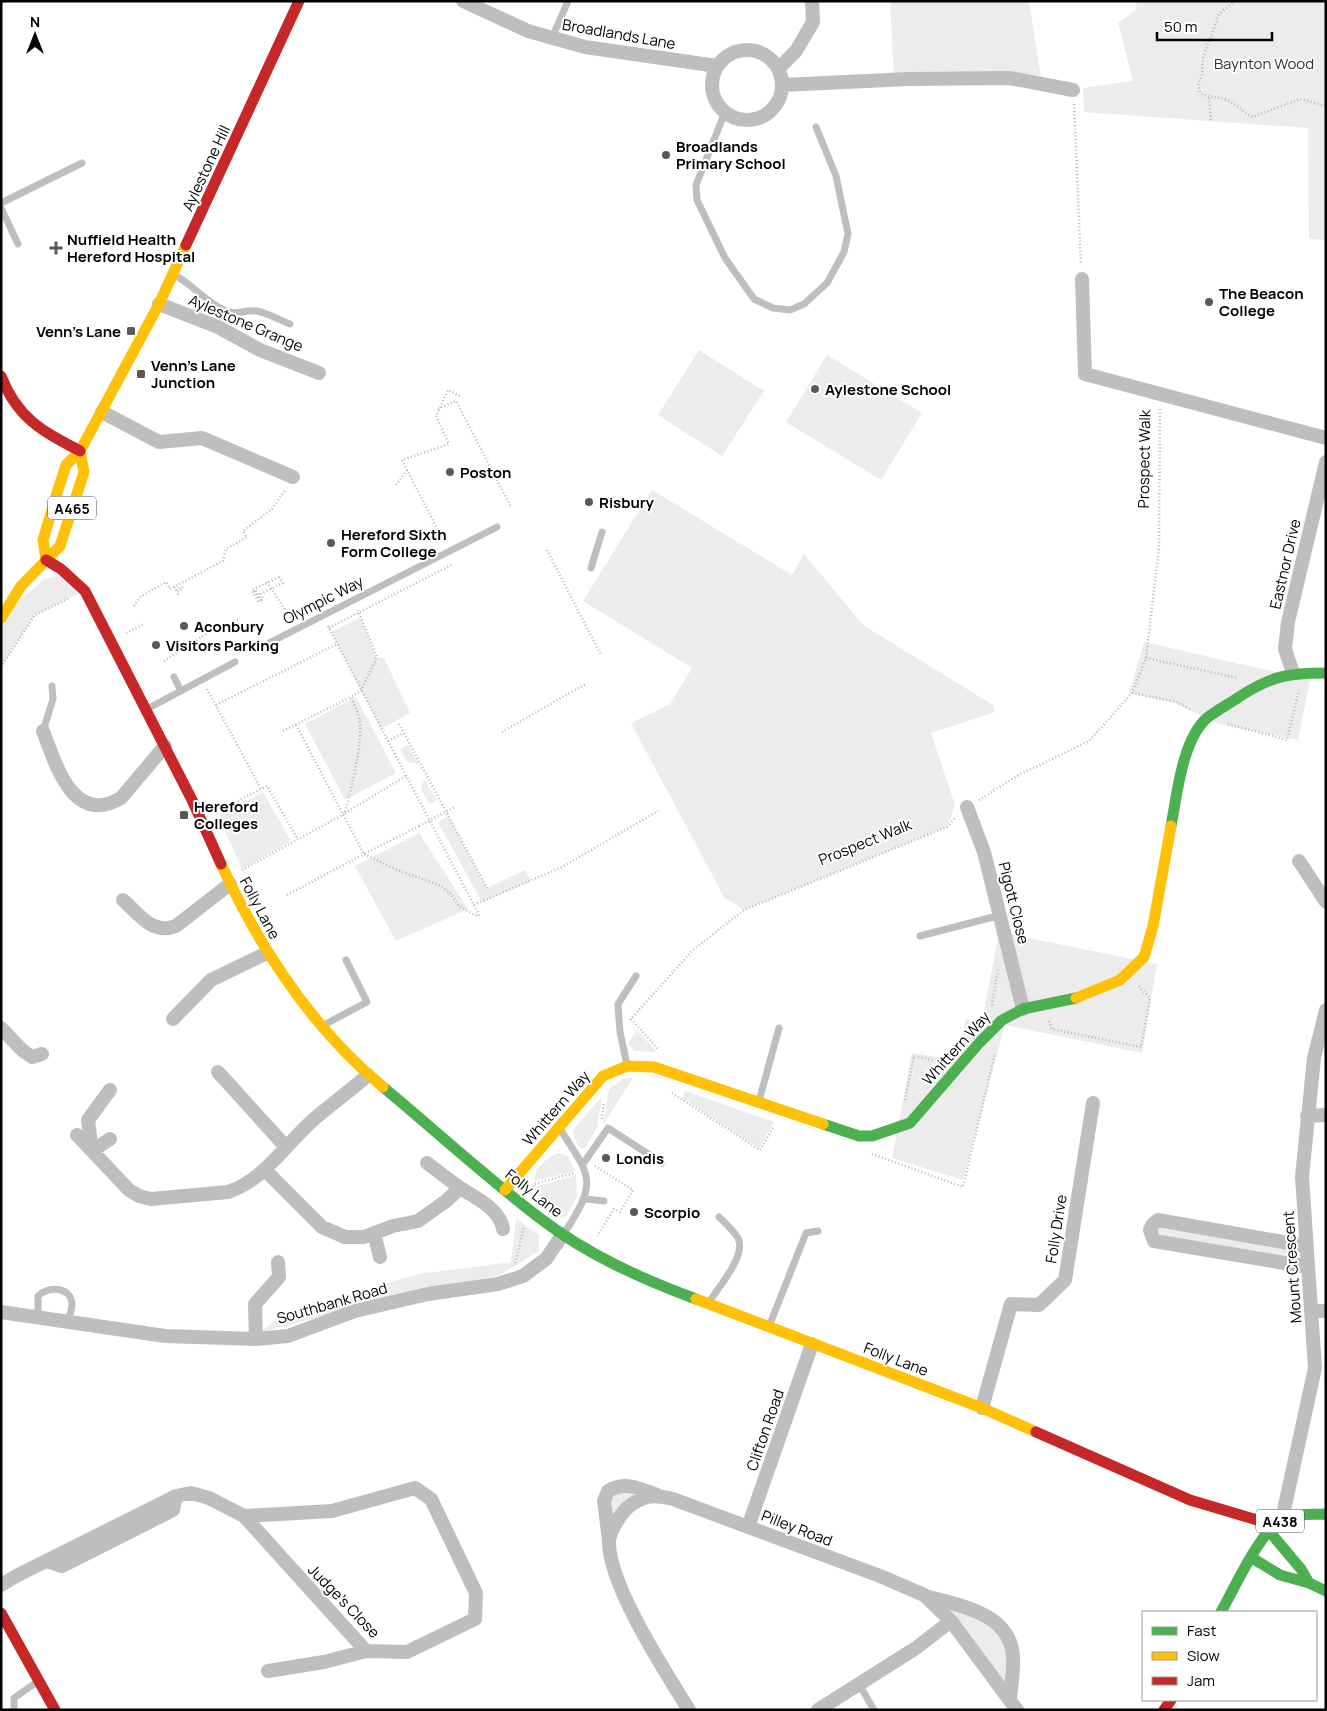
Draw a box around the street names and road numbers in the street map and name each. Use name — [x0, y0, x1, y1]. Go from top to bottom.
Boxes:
street label: Broadlands Lane — [561, 14, 677, 54]
street label: Aylestone Hill — [177, 122, 235, 214]
street label: Aylestone Grange — [185, 289, 307, 357]
street label: Prospect Walk — [1133, 409, 1155, 508]
road number: A465 — [48, 496, 96, 520]
street label: Eastnor Drive — [1264, 517, 1306, 611]
street label: Olympic Way — [279, 571, 367, 629]
street label: Prospect Walk — [815, 814, 915, 870]
street label: Pigott Close — [994, 860, 1034, 947]
street label: Folly Lane — [235, 873, 285, 943]
street label: Whittern Way — [917, 1006, 995, 1090]
street label: Whittern Way — [518, 1066, 594, 1150]
street label: Folly Lane — [501, 1164, 567, 1222]
street label: Folly Drive — [1040, 1193, 1072, 1265]
street label: Mount Crescent — [1278, 1210, 1306, 1324]
street label: Southbank Road — [274, 1277, 390, 1329]
street label: Folly Lane — [861, 1337, 932, 1381]
street label: Clifton Road — [741, 1386, 789, 1474]
street label: Pilley Road — [758, 1505, 836, 1551]
road number: A438 — [1256, 1510, 1304, 1532]
street label: Judge's Close — [303, 1560, 385, 1643]

